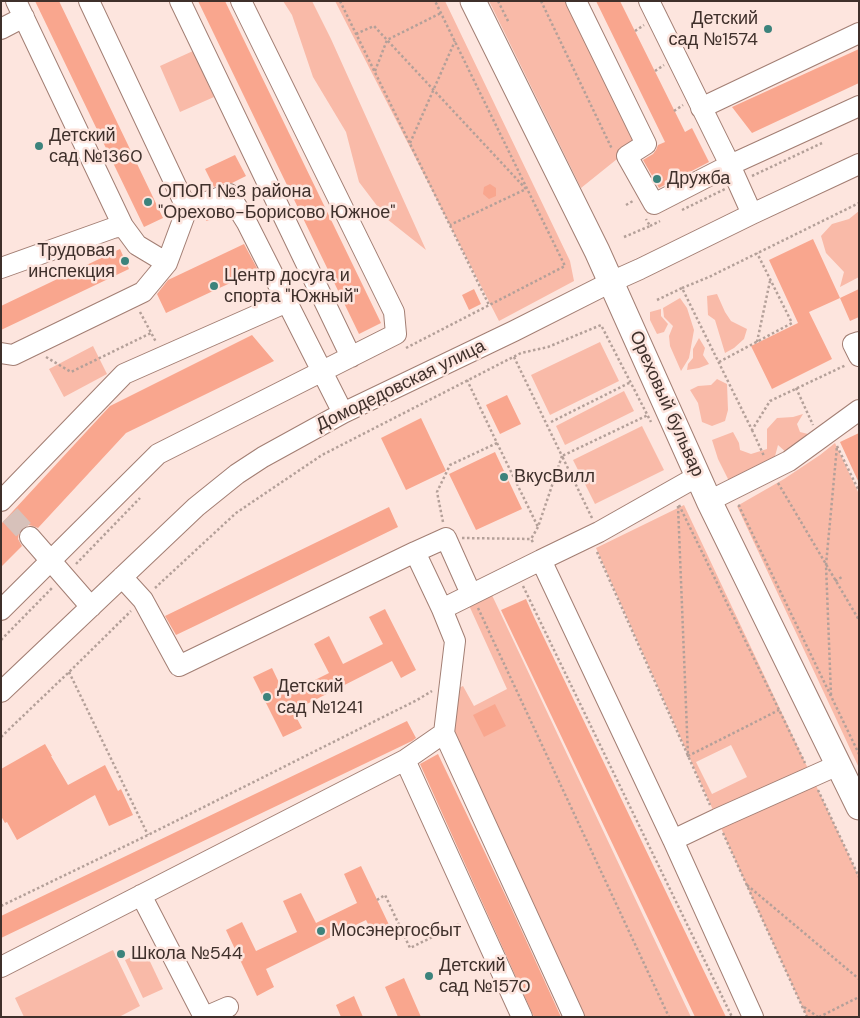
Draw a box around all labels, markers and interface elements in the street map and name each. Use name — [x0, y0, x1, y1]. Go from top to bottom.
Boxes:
place label: Детский сад №1574 — [669, 8, 758, 50]
marker: Детский сад №1574 — [762, 23, 774, 35]
place label: Детский сад №1360 — [49, 125, 142, 168]
marker: Детский сад №1360 — [33, 140, 45, 152]
place label: Дружба — [667, 168, 730, 190]
marker: Дружба — [651, 173, 663, 185]
place label: ОПОП №3 района "Орехово-Борисово Южное" — [158, 181, 395, 223]
marker: ОПОП №3 района "Орехово-Борисово Южное" — [142, 196, 154, 208]
place label: Трудовая инспекция — [28, 240, 115, 282]
marker: Трудовая инспекция — [119, 255, 131, 267]
place label: Центр досуга и спорта "Южный" — [224, 265, 359, 308]
marker: Центр досуга и спорта "Южный" — [208, 280, 220, 292]
street label: Ореховый бульвар — [624, 328, 708, 480]
street label: Домодедовская улица — [313, 336, 489, 436]
place label: ВкусВилл — [514, 466, 595, 488]
marker: ВкусВилл — [498, 471, 510, 483]
place label: Детский сад №1241 — [277, 676, 363, 719]
marker: Детский сад №1241 — [261, 691, 273, 703]
place label: Мосэнергосбыт — [331, 920, 461, 942]
marker: Мосэнергосбыт — [315, 925, 327, 937]
place label: Школа №544 — [131, 943, 243, 965]
marker: Школа №544 — [115, 948, 127, 960]
place label: Детский сад №1570 — [439, 955, 531, 998]
marker: Детский сад №1570 — [423, 970, 435, 982]

